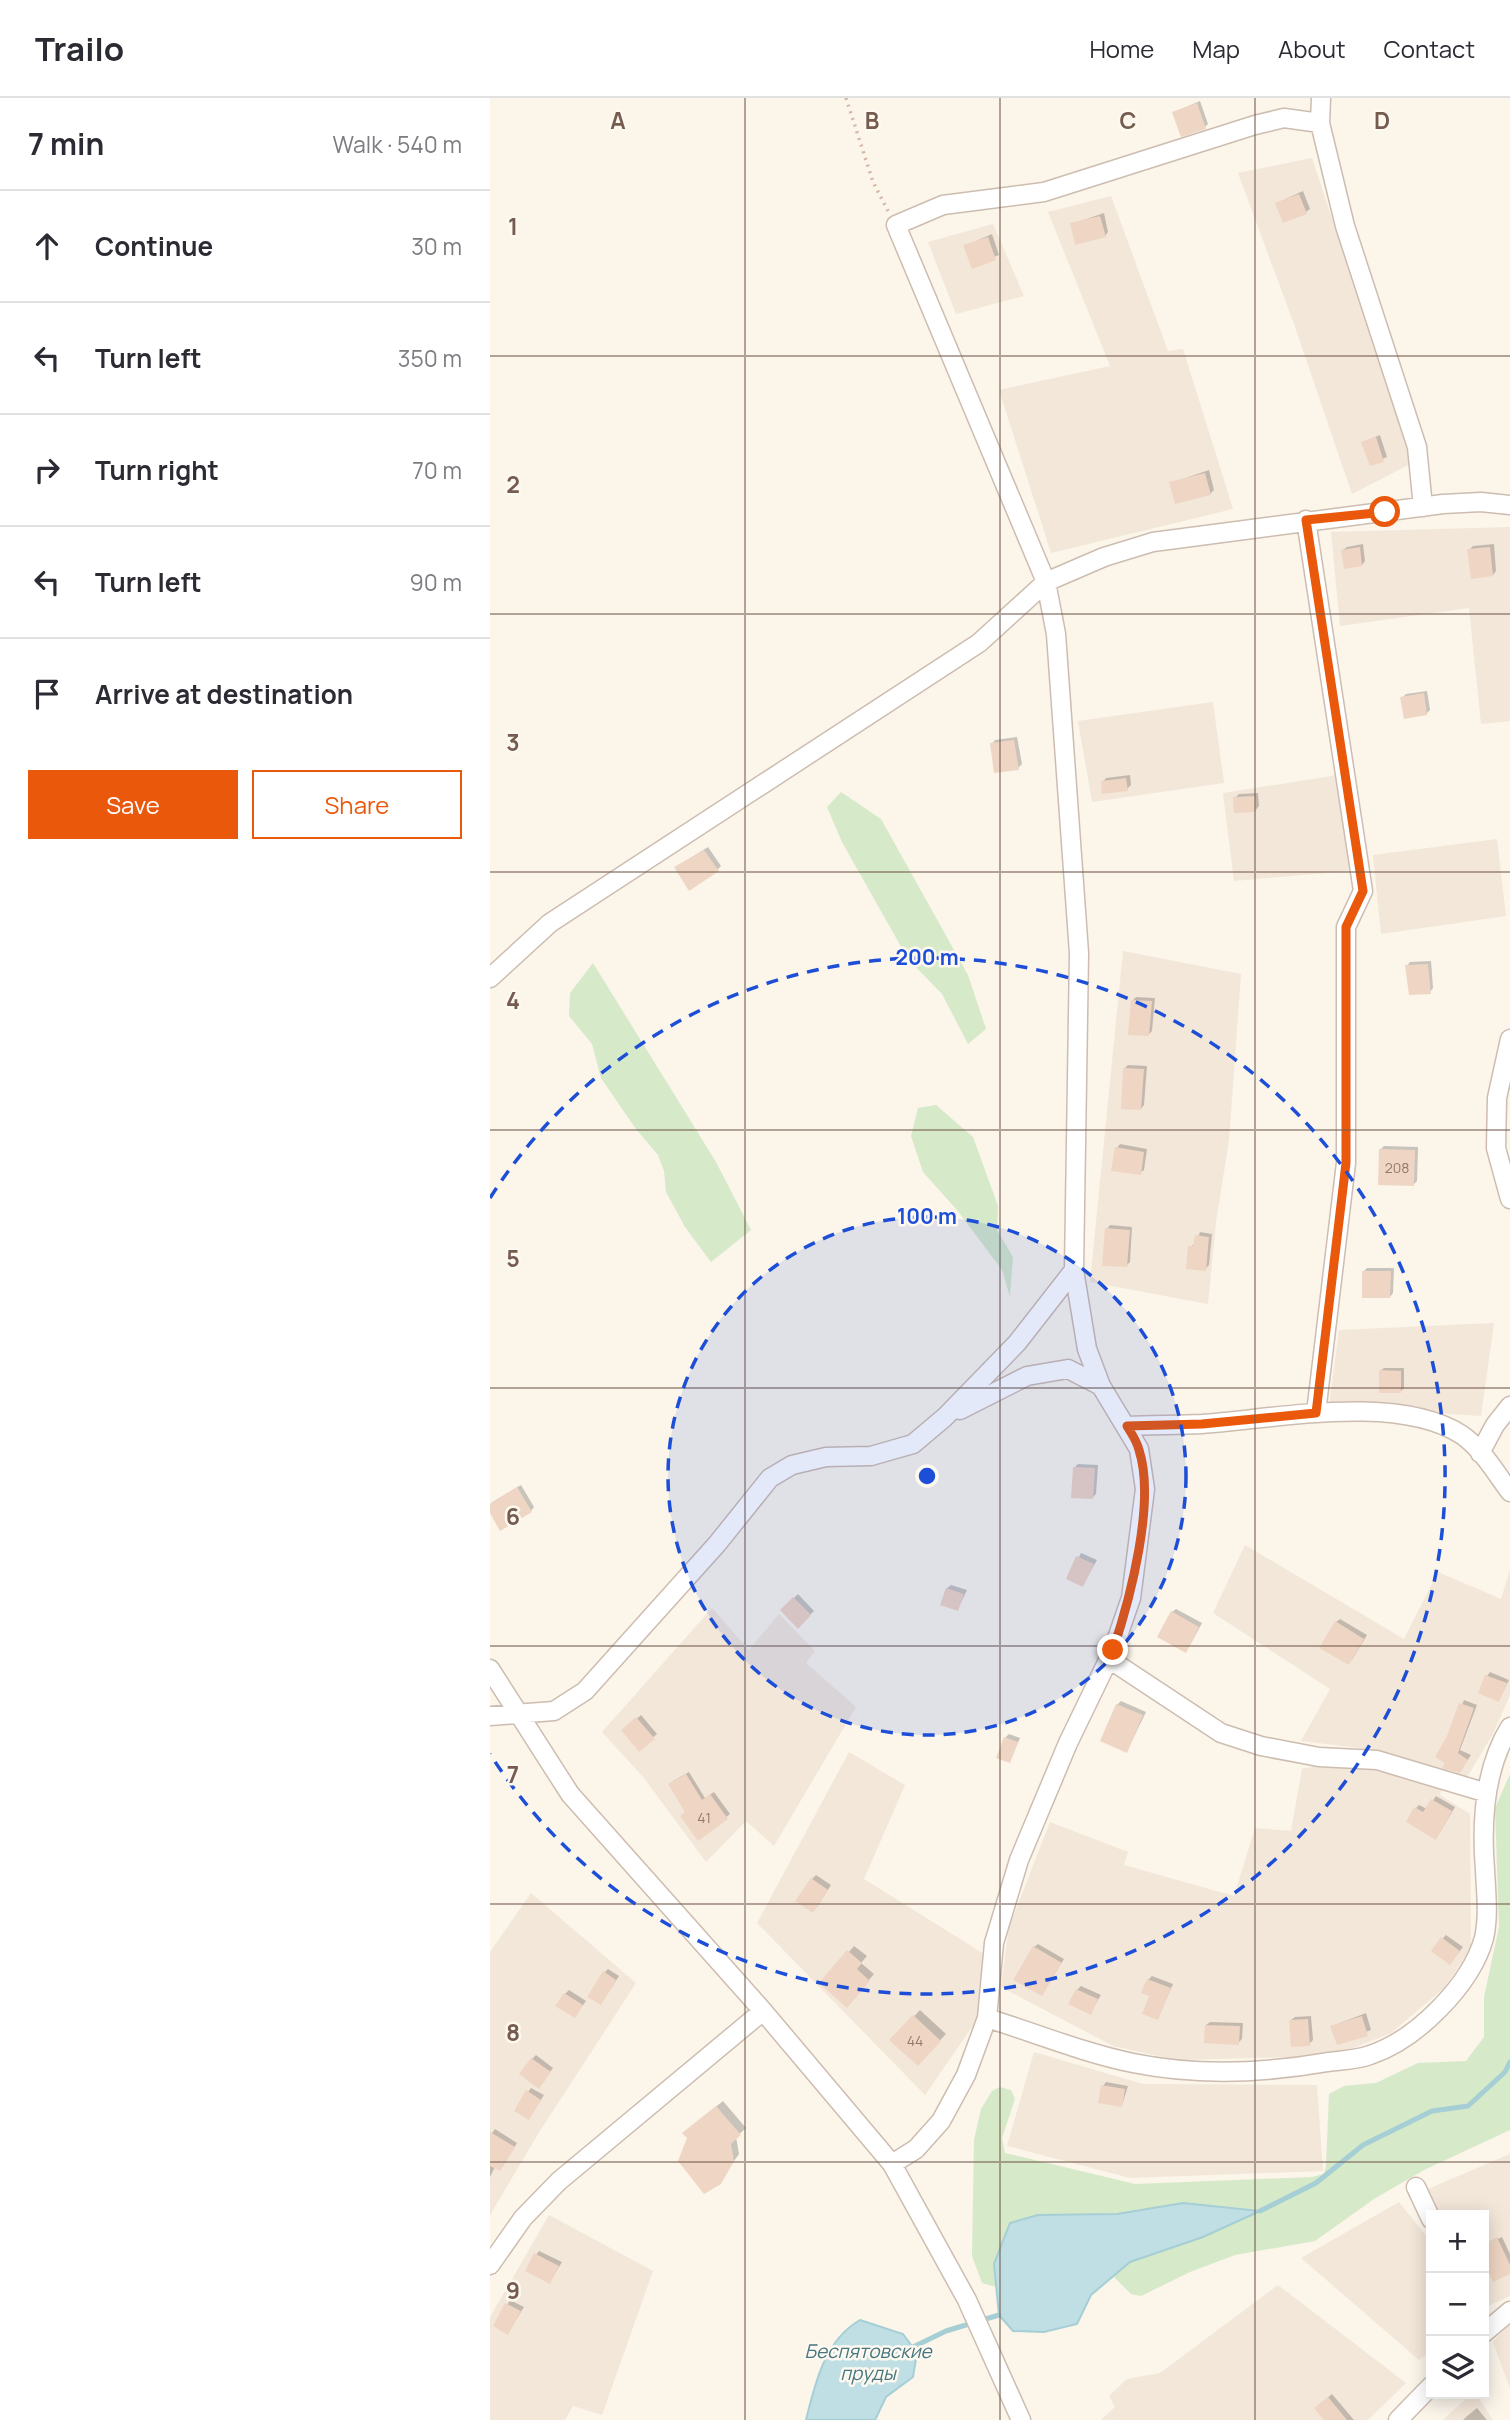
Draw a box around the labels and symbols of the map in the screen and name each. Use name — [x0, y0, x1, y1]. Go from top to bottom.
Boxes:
text: A — [610, 104, 626, 136]
text: B — [865, 104, 879, 136]
text: C — [1120, 104, 1137, 136]
text: D — [1374, 104, 1390, 136]
text: 1 — [508, 210, 518, 242]
text: 2 — [506, 468, 520, 500]
route start — [1369, 496, 1400, 527]
text: 3 — [506, 726, 520, 758]
text: 200 m — [895, 943, 959, 971]
text: 4 — [506, 984, 520, 1016]
house number: 208 — [1385, 1158, 1409, 1177]
text: 100 m — [897, 1202, 957, 1230]
text: 5 — [506, 1242, 520, 1274]
centre of rings — [915, 1464, 939, 1488]
text: 6 — [506, 1500, 520, 1532]
route end — [1097, 1634, 1128, 1665]
text: 7 — [507, 1758, 519, 1790]
house number: 41 — [697, 1808, 711, 1827]
text: 8 — [506, 2016, 520, 2048]
house number: 44 — [907, 2031, 923, 2050]
text: 9 — [506, 2274, 520, 2306]
water label: Беспятовские пруды — [804, 2338, 933, 2386]

